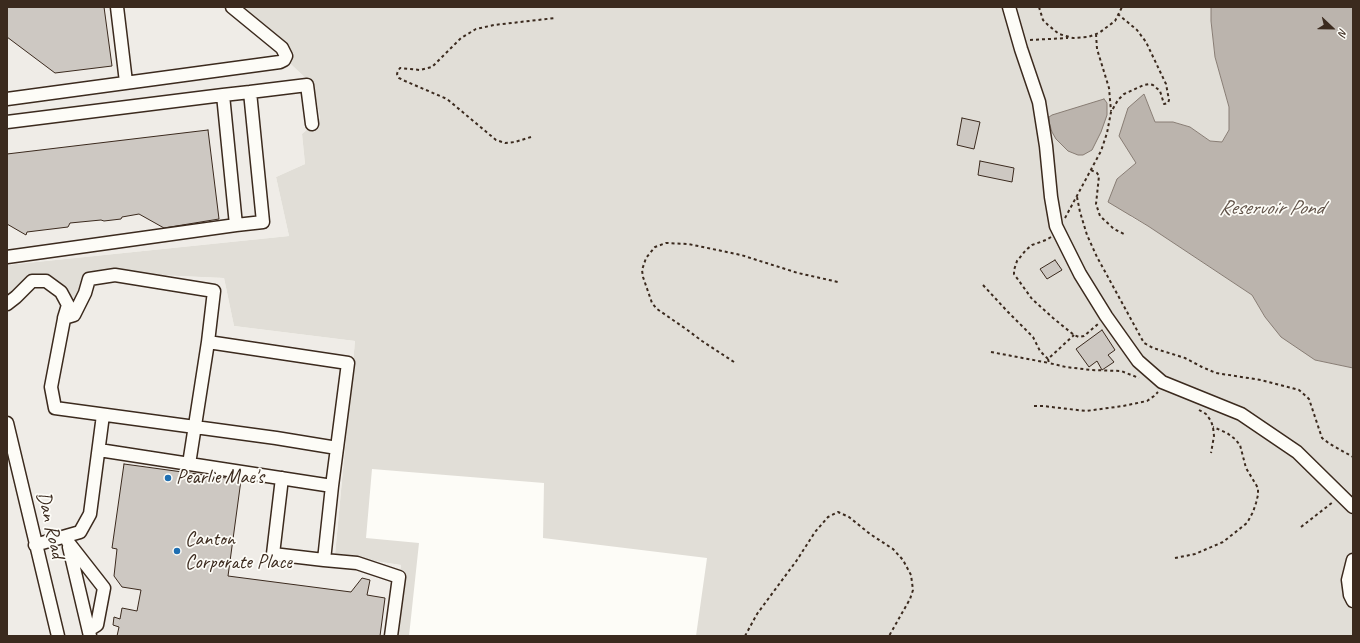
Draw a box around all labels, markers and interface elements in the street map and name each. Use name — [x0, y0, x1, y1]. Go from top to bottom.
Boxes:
north arrow — [1312, 8, 1352, 48]
text: N — [1335, 27, 1351, 38]
water label: Reservoir Pond — [1219, 195, 1323, 221]
place label: Pearlie Mae's — [176, 466, 264, 490]
marker: Pearlie Mae's — [163, 473, 173, 483]
street label: Dan Road — [31, 489, 69, 561]
place label: Canton Corporate Place — [185, 528, 292, 575]
marker: Canton Corporate Place — [172, 546, 182, 556]

